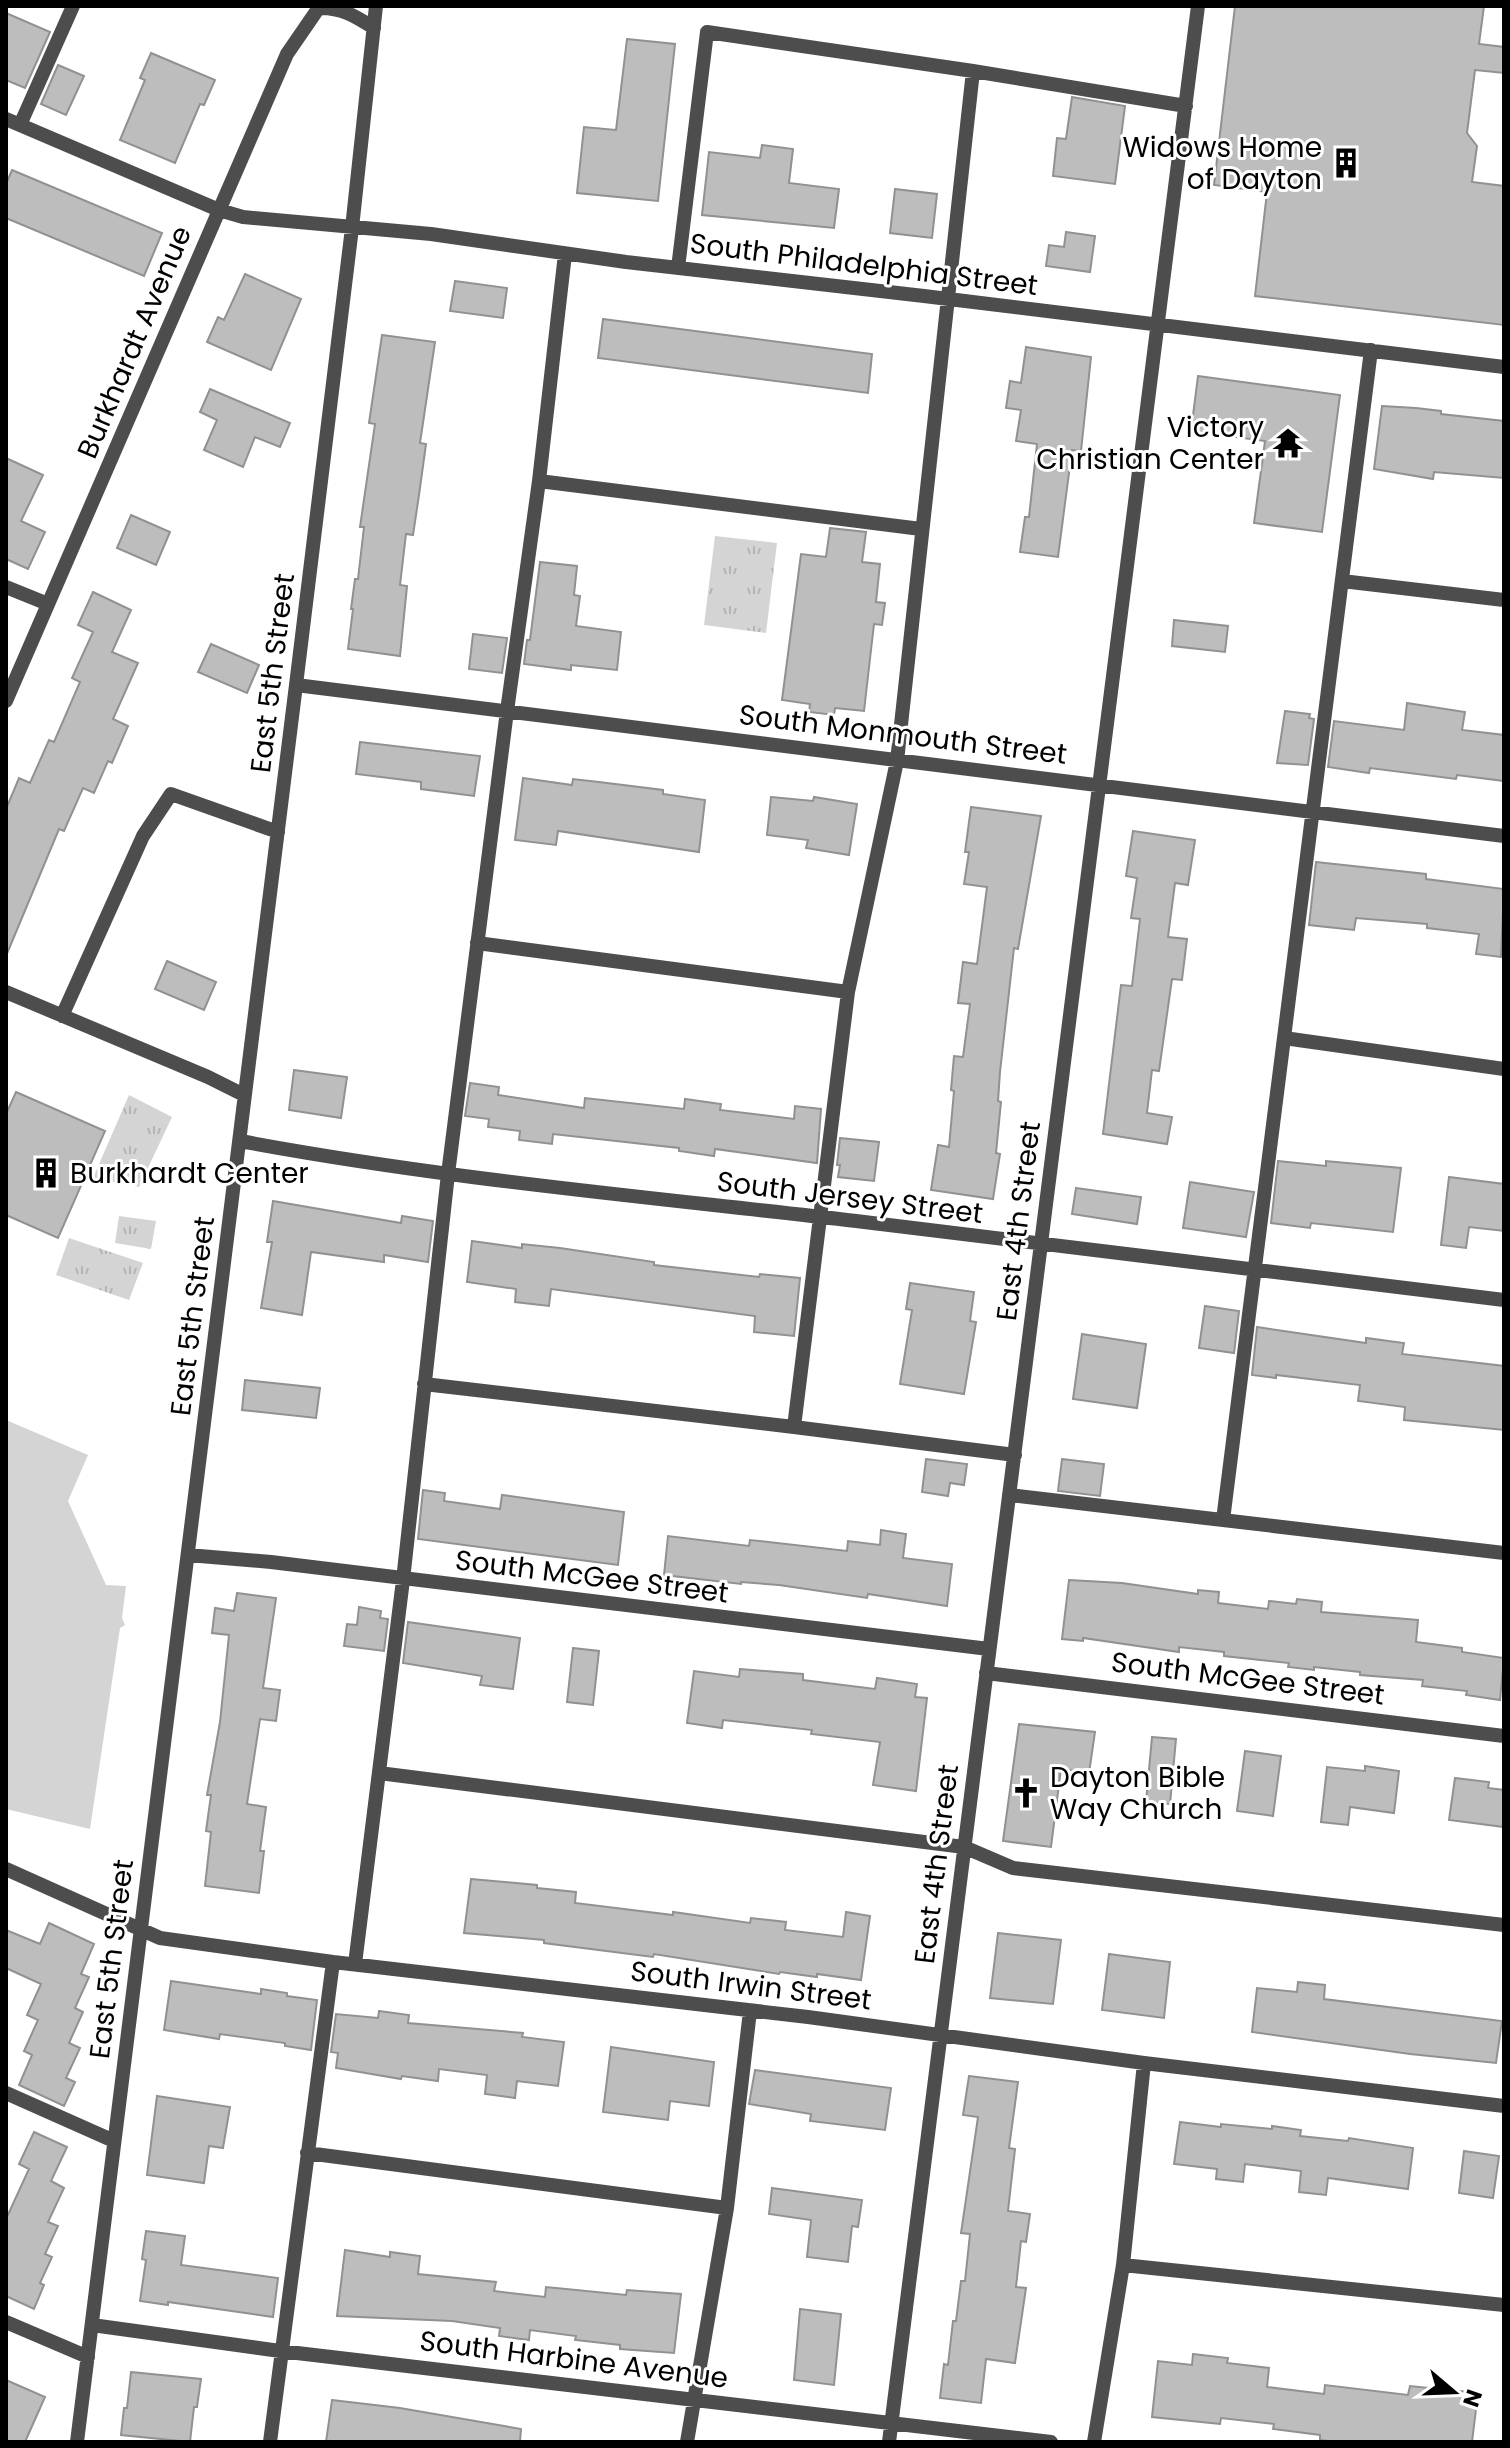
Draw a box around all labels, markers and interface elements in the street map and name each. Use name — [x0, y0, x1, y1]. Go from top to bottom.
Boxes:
place label: Widows Home of Dayton — [1122, 128, 1322, 199]
building icon: Widows Home of Dayton — [1329, 146, 1363, 180]
street label: Burkhardt Avenue — [68, 220, 201, 464]
street label: South Philadelphia Street — [688, 224, 1040, 305]
place label: Victory Christian Center — [1036, 408, 1264, 479]
temple icon: Victory Christian Center — [1271, 426, 1305, 460]
street label: East 5th Street — [241, 571, 304, 775]
street label: South Monmouth Street — [737, 695, 1069, 774]
street label: East 4th Street — [987, 1119, 1050, 1323]
place label: Burkhardt Center — [70, 1154, 309, 1193]
building icon: Burkhardt Center — [29, 1156, 63, 1190]
street label: South Jersey Street — [715, 1162, 985, 1233]
street label: East 5th Street — [161, 1214, 224, 1418]
street label: South McGee Street — [453, 1540, 731, 1613]
street label: South McGee Street — [1109, 1642, 1387, 1715]
place label: Dayton Bible Way Church — [1050, 1758, 1225, 1829]
street label: East 4th Street — [905, 1762, 968, 1966]
church icon: Dayton Bible Way Church — [1009, 1776, 1043, 1810]
street label: East 5th Street — [80, 1857, 143, 2061]
street label: South Irwin Street — [628, 1951, 874, 2020]
street label: South Harbine Avenue — [418, 2321, 730, 2398]
north arrow — [1414, 2352, 1494, 2432]
text: N — [1455, 2385, 1490, 2411]

